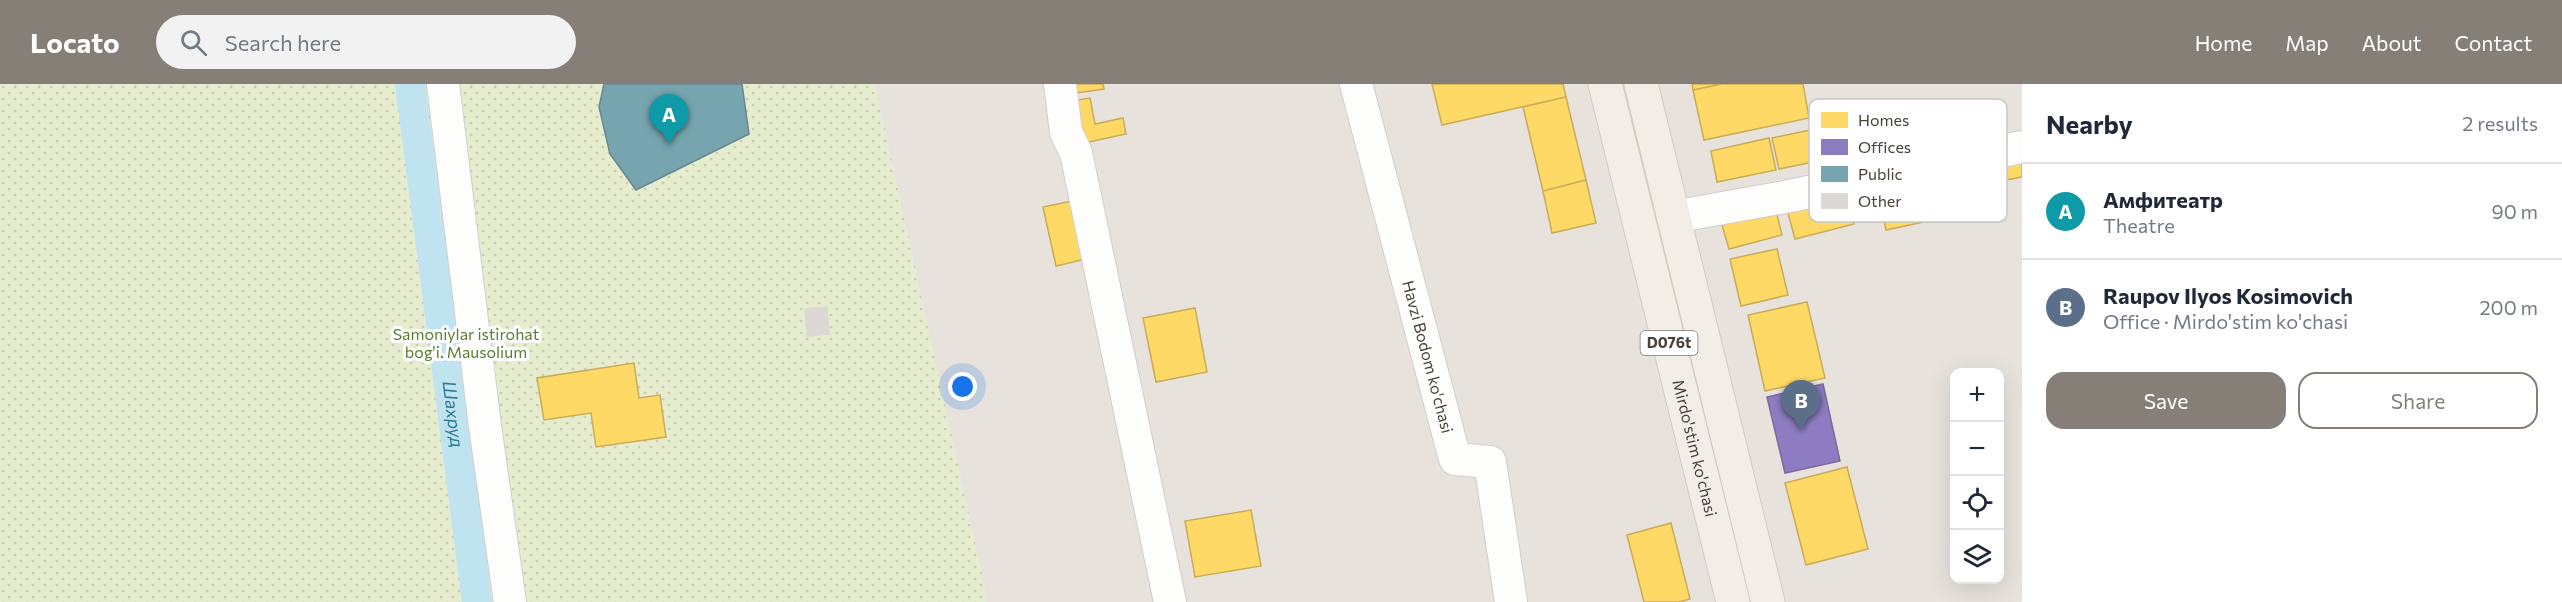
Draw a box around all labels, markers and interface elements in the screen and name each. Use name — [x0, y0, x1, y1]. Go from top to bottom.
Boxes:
search box — [156, 15, 576, 69]
text: Locato — [30, 25, 120, 59]
icon: search — [177, 26, 210, 59]
text: Search here — [225, 29, 341, 56]
text: Home — [2195, 30, 2252, 55]
text: Map — [2285, 30, 2329, 55]
text: About — [2362, 30, 2421, 55]
text: Contact — [2454, 30, 2532, 55]
pin: A — [650, 94, 688, 144]
legend — [1809, 99, 2007, 222]
text: Nearby — [2046, 108, 2133, 139]
text: Homes — [1858, 110, 1909, 129]
text: 2 results — [2462, 111, 2538, 135]
text: Offices — [1858, 137, 1911, 156]
text: Public — [1858, 164, 1903, 183]
text: Амфитеатр — [2103, 186, 2223, 213]
text: Other — [1858, 191, 1902, 210]
text: A — [2058, 199, 2073, 223]
text: 90 m — [2492, 199, 2538, 223]
text: Theatre — [2103, 213, 2175, 237]
street label: Havzi Bodom ko'chasi — [1399, 278, 1458, 435]
text: Raupov Ilyos Kosimovich — [2103, 282, 2353, 309]
text: B — [2059, 295, 2072, 319]
text: 200 m — [2480, 295, 2538, 319]
text: Office · Mirdo'stim ko'chasi — [2103, 309, 2348, 333]
park label: Samoniylar istirohat bog'i. Mausolium — [393, 324, 540, 361]
road number: D076t — [1640, 331, 1698, 355]
map controls — [1950, 368, 2004, 584]
button: + — [1950, 368, 2004, 422]
your location — [948, 372, 977, 401]
button: Save — [2046, 372, 2286, 429]
button: Share — [2298, 372, 2538, 429]
street label: Mirdo'stim ko'chasi — [1669, 377, 1722, 518]
water label: Шахруд — [439, 379, 469, 449]
pin: B — [1782, 380, 1820, 430]
button: − — [1950, 422, 2004, 476]
button: locate — [1950, 476, 2004, 530]
button: layers — [1950, 530, 2004, 584]

